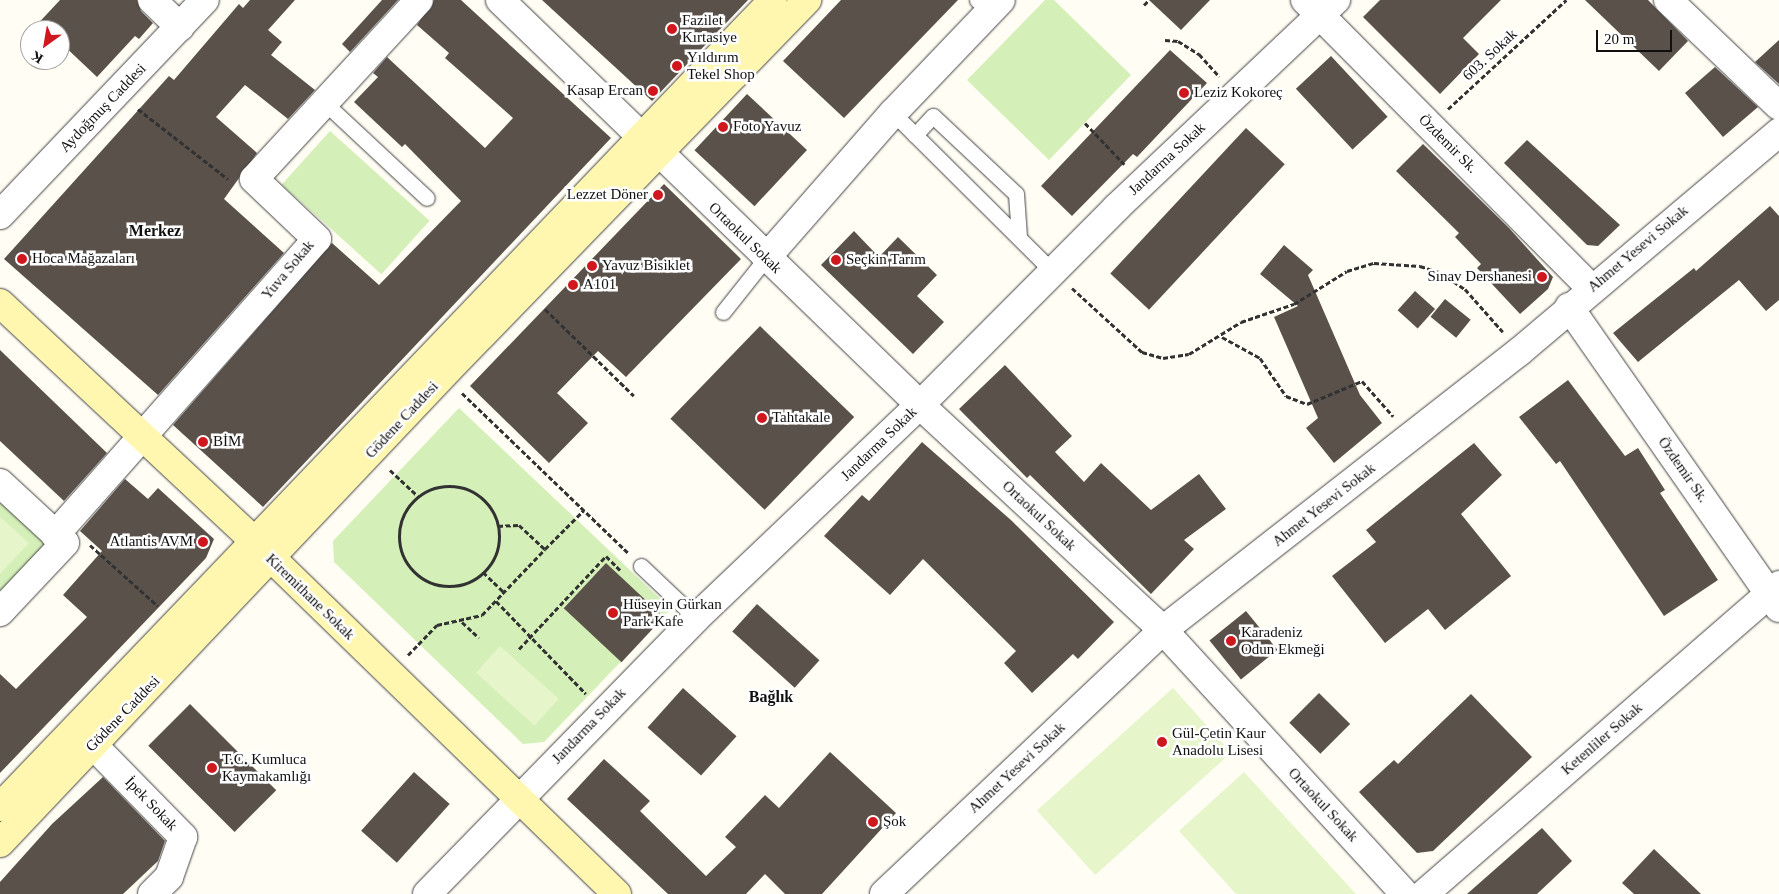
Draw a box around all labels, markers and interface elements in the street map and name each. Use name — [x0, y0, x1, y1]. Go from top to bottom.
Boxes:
place label: Fazilet Kırtasiye — [682, 11, 737, 46]
north arrow — [20, 20, 70, 70]
scale bar — [1599, 20, 1675, 52]
marker: Fazilet Kırtasiye — [666, 23, 678, 35]
street label: 603. Sokak — [1459, 25, 1521, 85]
text: 20 m — [1604, 31, 1634, 47]
text: K — [29, 48, 46, 67]
place label: Yıldırım Tekel Shop — [687, 48, 755, 83]
street label: Aydoğmuş Caddesi — [56, 60, 150, 156]
marker: Yıldırım Tekel Shop — [671, 60, 683, 72]
place label: Kasap Ercan — [567, 82, 643, 100]
place label: Leziz Kokoreç — [1194, 84, 1283, 102]
marker: Kasap Ercan — [647, 85, 659, 97]
marker: Leziz Kokoreç — [1178, 87, 1190, 99]
street label: Özdemir Sk. — [1415, 111, 1481, 177]
place label: Foto Yavuz — [733, 118, 802, 136]
street label: Jandarma Sokak — [1125, 119, 1209, 199]
marker: Foto Yavuz — [717, 121, 729, 133]
place label: Lezzet Döner — [567, 186, 648, 204]
marker: Lezzet Döner — [652, 189, 664, 201]
street label: Ortaokul Sokak — [705, 199, 785, 277]
street label: Ahmet Yesevi Sokak — [1584, 202, 1692, 296]
district label: Merkez — [129, 221, 181, 241]
street label: Yuva Sokak — [258, 237, 318, 303]
place label: Hoca Mağazaları — [32, 250, 135, 268]
place label: Seçkin Tarım — [846, 251, 926, 269]
marker: Hoca Mağazaları — [16, 253, 28, 265]
marker: Seçkin Tarım — [830, 254, 842, 266]
place label: Yavuz Bisiklet — [602, 257, 690, 275]
marker: Yavuz Bisiklet — [586, 260, 598, 272]
place label: Sınav Dershanesi — [1427, 268, 1532, 286]
marker: Sınav Dershanesi — [1536, 271, 1548, 283]
place label: A101 — [583, 276, 616, 294]
marker: A101 — [567, 279, 579, 291]
street label: Gödene Caddesi — [362, 378, 442, 462]
street label: Jandarma Sokak — [837, 403, 921, 485]
place label: Tahtakale — [772, 409, 830, 427]
marker: Tahtakale — [756, 412, 768, 424]
place label: BİM — [213, 433, 241, 451]
street label: Özdemir Sk. — [1654, 434, 1712, 506]
marker: BİM — [197, 436, 209, 448]
street label: Ahmet Yesevi Sokak — [1269, 459, 1379, 551]
street label: Ortaokul Sokak — [998, 477, 1080, 555]
place label: Atlantis AVM — [109, 533, 193, 551]
marker: Atlantis AVM — [197, 536, 209, 548]
street label: Kiremithane Sokak — [262, 550, 358, 644]
place label: Hüseyin Gürkan Park Kafe — [623, 595, 722, 630]
marker: Hüseyin Gürkan Park Kafe — [607, 607, 619, 619]
place label: Karadeniz Odun Ekmeği — [1241, 623, 1325, 658]
marker: Karadeniz Odun Ekmeği — [1225, 635, 1237, 647]
street label: Gödene Caddesi — [82, 672, 164, 756]
street label: Jandarma Sokak — [548, 684, 630, 768]
district label: Bağlık — [749, 687, 793, 707]
street label: Ketenliler Sokak — [1558, 699, 1646, 779]
street label: Ahmet Yesevi Sokak — [965, 718, 1069, 818]
place label: Gül-Çetin Kaur Anadolu Lisesi — [1172, 724, 1266, 759]
marker: Gül-Çetin Kaur Anadolu Lisesi — [1156, 736, 1168, 748]
place label: T.C. Kumluca Kaymakamlığı — [222, 750, 311, 785]
marker: T.C. Kumluca Kaymakamlığı — [206, 762, 218, 774]
street label: Ortaokul Sokak — [1284, 764, 1362, 846]
street label: İpek Sokak — [121, 773, 181, 835]
place label: Şok — [883, 813, 906, 831]
marker: Şok — [867, 816, 879, 828]

